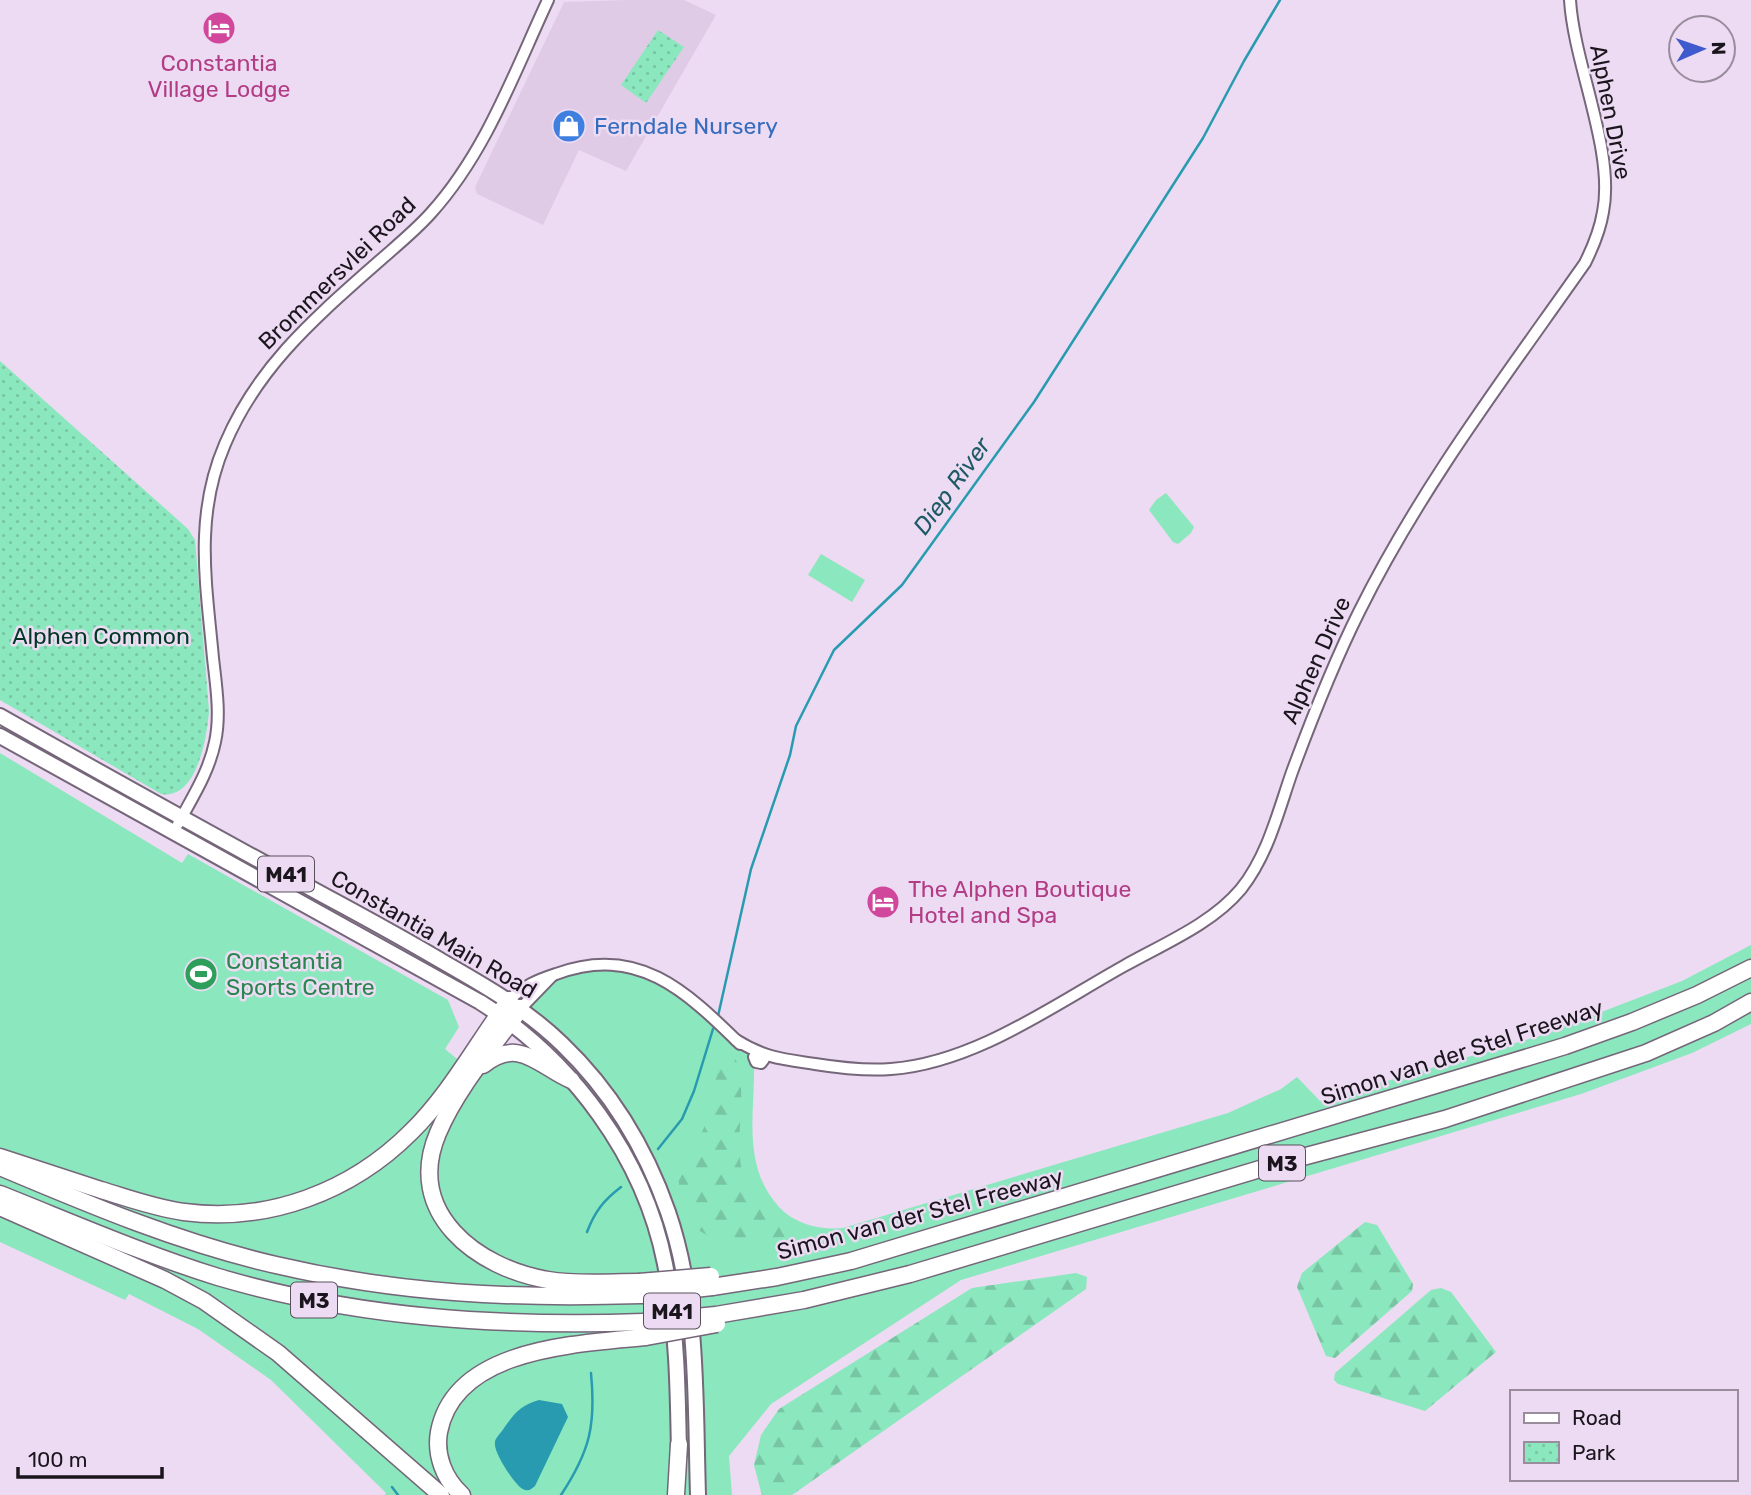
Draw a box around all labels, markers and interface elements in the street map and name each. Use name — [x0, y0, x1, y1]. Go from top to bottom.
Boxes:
hotel icon: Constantia Village Lodge — [200, 9, 238, 47]
north arrow — [1667, 14, 1737, 84]
text: N — [1707, 41, 1730, 56]
street label: Alphen Drive — [1584, 42, 1638, 182]
place label: Constantia Village Lodge — [148, 49, 290, 103]
shop icon: Ferndale Nursery — [550, 107, 588, 145]
place label: Ferndale Nursery — [594, 112, 778, 140]
street label: Brommersvlei Road — [253, 191, 421, 355]
water label: Diep River — [907, 431, 997, 540]
street label: Alphen Drive — [1275, 592, 1357, 728]
park label: Alphen Common — [12, 622, 190, 650]
road number: M41 — [258, 856, 314, 892]
street label: Constantia Main Road — [326, 864, 542, 1004]
place label: The Alphen Boutique Hotel and Spa — [908, 875, 1131, 929]
hotel icon: The Alphen Boutique Hotel and Spa — [864, 883, 902, 921]
place label: Constantia Sports Centre — [226, 947, 375, 1001]
sports icon: Constantia Sports Centre — [182, 955, 220, 993]
street label: Simon van der Stel Freeway — [1317, 993, 1607, 1111]
road number: M3 — [1259, 1146, 1305, 1180]
street label: Simon van der Stel Freeway — [774, 1162, 1066, 1266]
road number: M3 — [291, 1282, 337, 1318]
road number: M41 — [644, 1294, 700, 1328]
legend — [1510, 1390, 1737, 1481]
text: Road — [1572, 1405, 1622, 1430]
scale bar — [18, 1436, 161, 1480]
text: Park — [1572, 1440, 1616, 1465]
text: 100 m — [28, 1447, 87, 1472]

